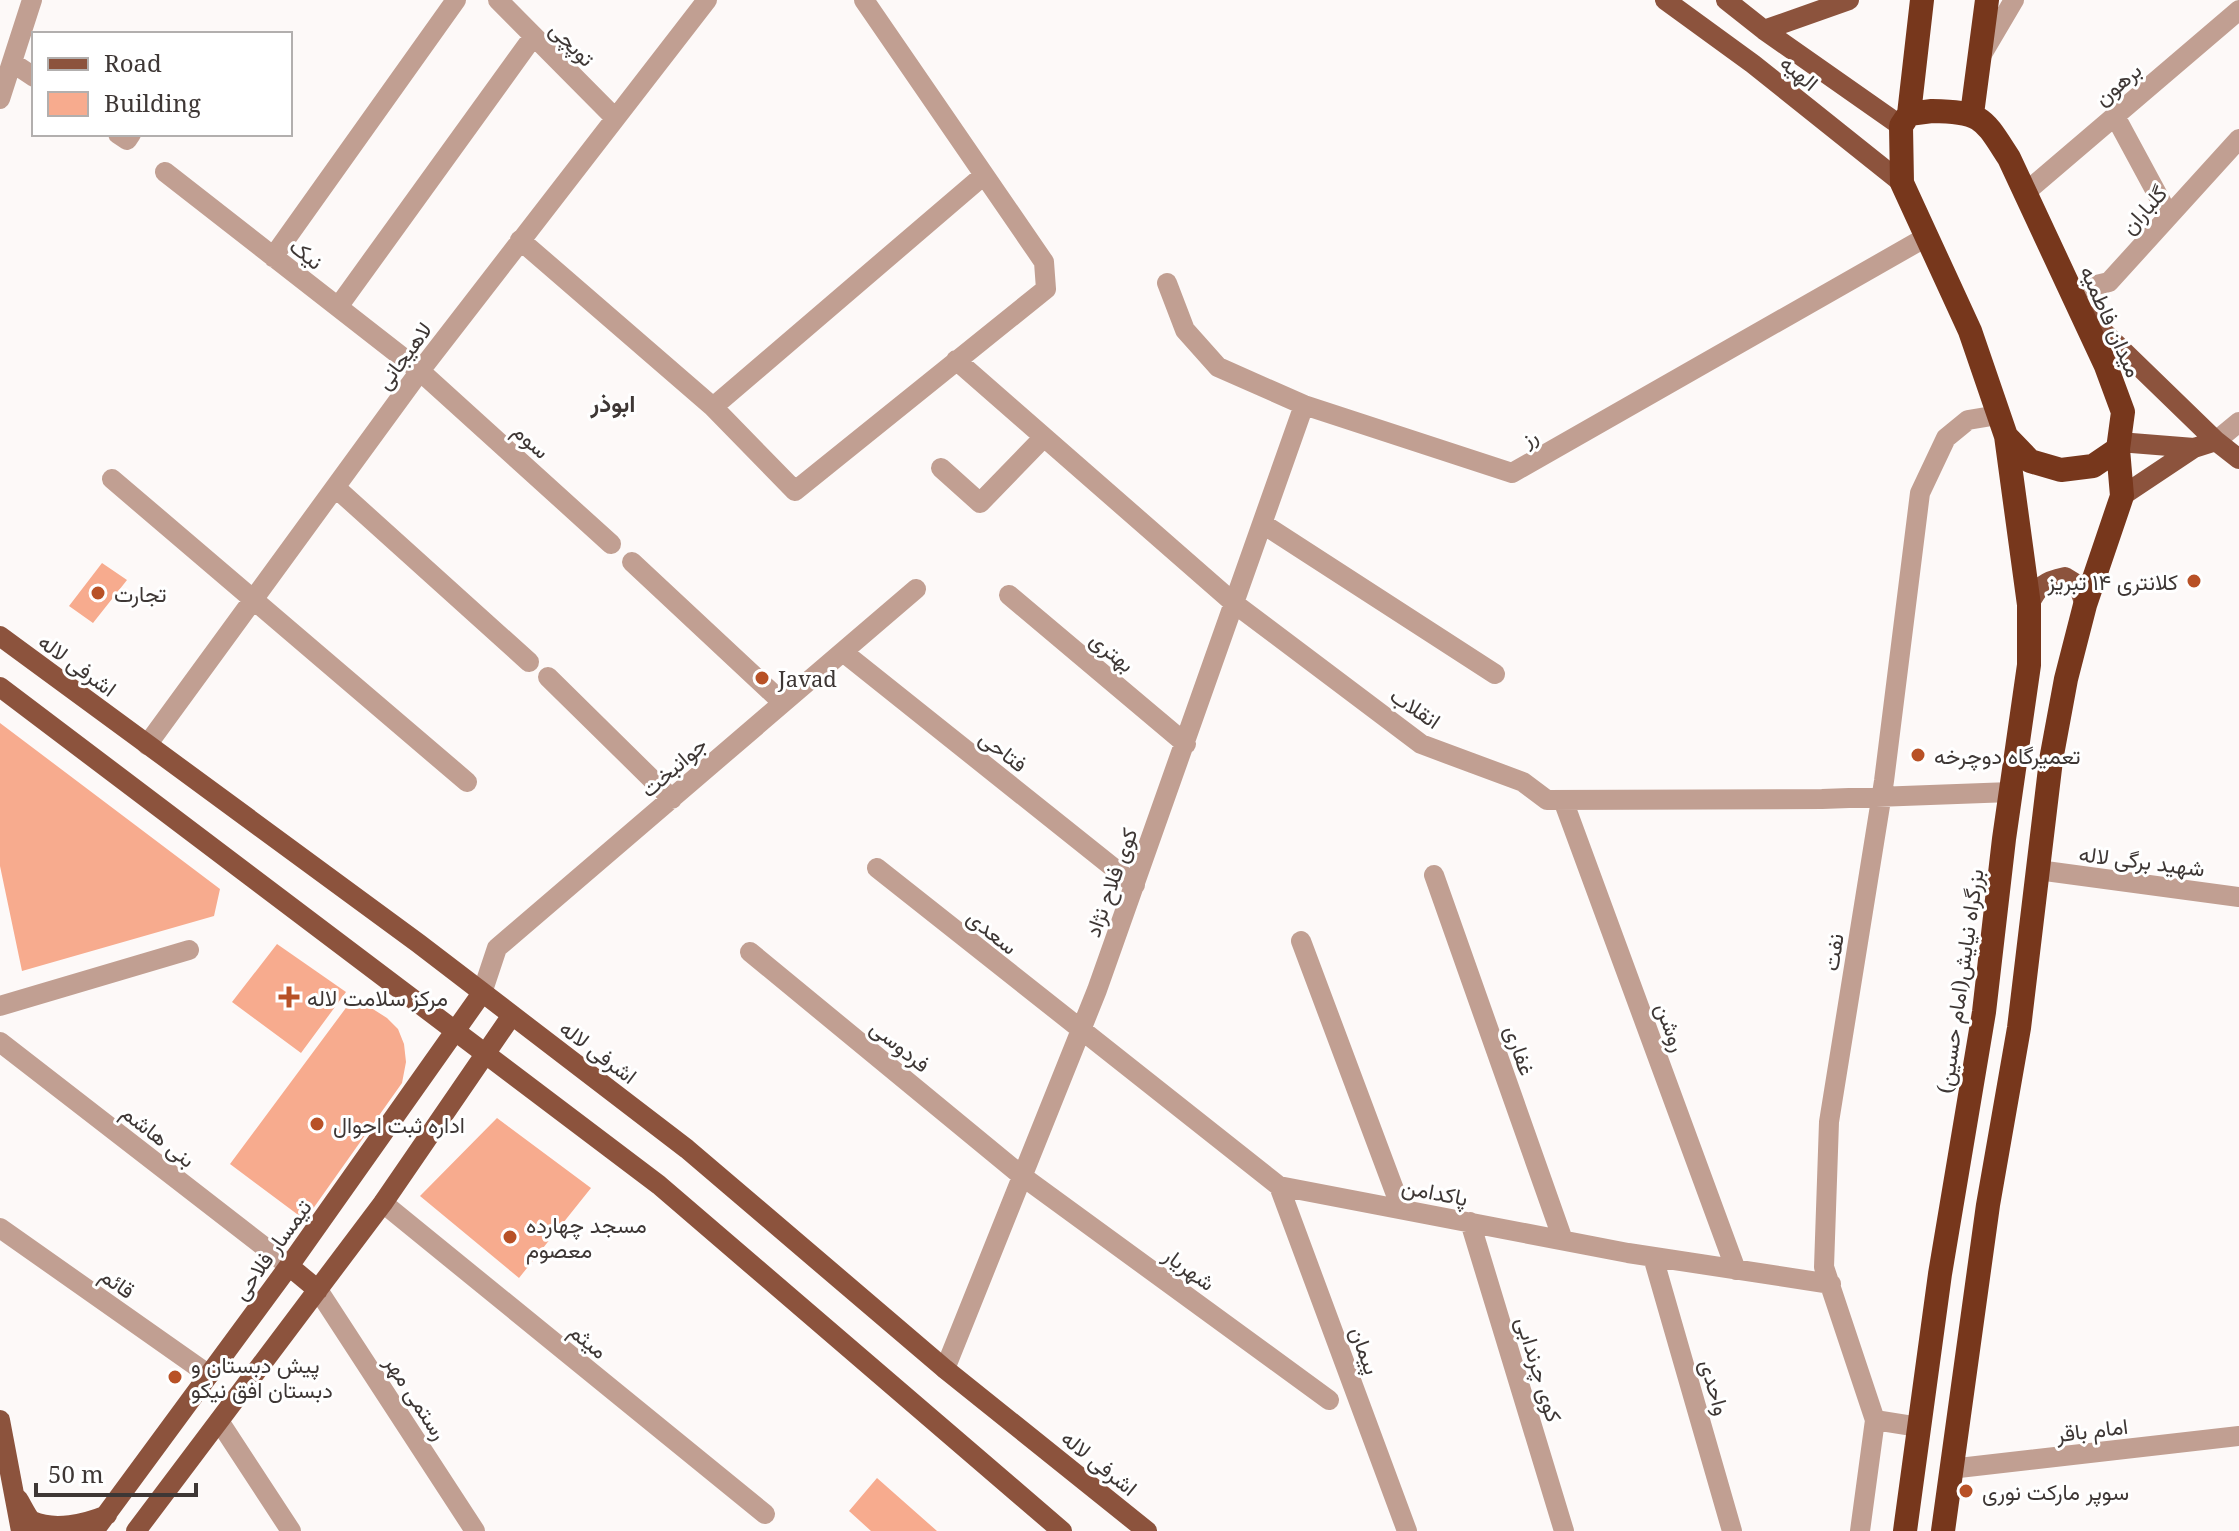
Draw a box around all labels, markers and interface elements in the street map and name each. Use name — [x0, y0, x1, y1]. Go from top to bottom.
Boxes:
street label: توپچی — [543, 14, 602, 73]
legend — [32, 32, 292, 136]
text: Road — [104, 46, 162, 79]
street label: الهیه — [1774, 47, 1826, 97]
street label: برهون — [2087, 54, 2147, 112]
text: Building — [104, 86, 201, 119]
street label: گلباران — [2113, 178, 2173, 240]
street label: نیک — [284, 230, 330, 276]
street label: میدان فاطمیه — [2074, 260, 2150, 382]
street label: لاهیجانی — [368, 315, 438, 395]
district label: ابوذر — [589, 386, 636, 419]
street label: سوم — [506, 415, 557, 465]
street label: رز — [1514, 419, 1543, 453]
place label: کلانتری ۱۴ تبریز — [2046, 566, 2178, 596]
marker: کلانتری ۱۴ تبریز — [2185, 572, 2203, 590]
place label: تجارت — [114, 578, 167, 608]
marker: تجارت — [89, 584, 107, 602]
street label: بهتری — [1084, 624, 1142, 678]
street label: اشرفی لاله — [33, 625, 123, 703]
place label: Javad — [777, 663, 837, 693]
marker: Javad — [753, 669, 771, 687]
street label: انقلاب — [1385, 679, 1447, 735]
street label: فتاحی — [974, 722, 1034, 778]
street label: جوانبخت — [633, 729, 713, 803]
place label: تعمیرگاه دوچرخه — [1934, 740, 2081, 771]
marker: تعمیرگاه دوچرخه — [1909, 746, 1927, 764]
street label: کوی فلاح نژاد — [1076, 823, 1145, 941]
street label: شهید برگی لاله — [2077, 837, 2207, 883]
street label: بزرگراه نیایش(امام حسین) — [1928, 867, 1991, 1095]
street label: سعدی — [961, 901, 1025, 961]
street label: نفت — [1814, 931, 1850, 973]
place label: مرکز سلامت لاله — [307, 982, 448, 1012]
marker: مرکز سلامت لاله — [278, 986, 300, 1008]
street label: روشن — [1649, 998, 1695, 1056]
street label: اشرفی لاله — [554, 1012, 644, 1090]
street label: فردوسی — [865, 1012, 937, 1078]
street label: غفاری — [1498, 1021, 1544, 1079]
street label: بنی هاشم — [115, 1097, 202, 1174]
place label: اداره ثبت احوال — [333, 1109, 465, 1139]
marker: اداره ثبت احوال — [308, 1115, 326, 1133]
street label: پاکدامن — [1399, 1170, 1471, 1213]
street label: تیمسار فلاحی — [224, 1193, 318, 1305]
place label: مسجد چهارده معصوم — [526, 1209, 647, 1265]
marker: مسجد چهارده معصوم — [501, 1228, 519, 1246]
street label: شهریار — [1157, 1239, 1222, 1297]
street label: قائم — [94, 1259, 142, 1306]
street label: کوی چرندابی — [1509, 1313, 1570, 1426]
street label: میثم — [563, 1315, 615, 1366]
street label: پیمان — [1343, 1322, 1388, 1378]
street label: رستمی مهر — [378, 1348, 455, 1445]
place label: پیش دبستان و دبستان افق نیکو — [191, 1349, 333, 1404]
street label: واحدی — [1694, 1356, 1738, 1418]
marker: پیش دبستان و دبستان افق نیکو — [166, 1368, 184, 1386]
street label: امام باقر — [2053, 1410, 2130, 1449]
street label: اشرفی لاله — [1056, 1422, 1144, 1502]
scale bar — [36, 1447, 196, 1497]
text: 50 m — [48, 1457, 104, 1490]
place label: سوپر مارکت نوری — [1982, 1476, 2129, 1507]
marker: سوپر مارکت نوری — [1957, 1482, 1975, 1500]

